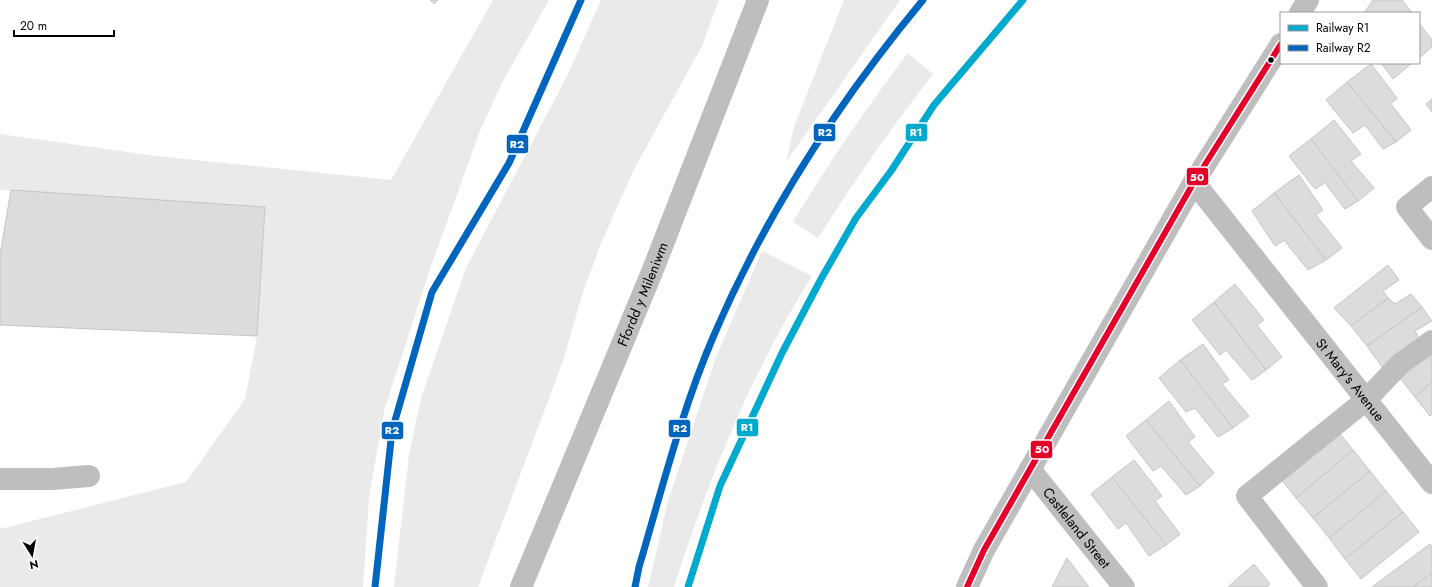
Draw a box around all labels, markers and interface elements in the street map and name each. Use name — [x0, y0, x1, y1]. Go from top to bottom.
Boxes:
scale bar — [14, 12, 114, 38]
legend — [1280, 12, 1420, 64]
text: 20 m — [20, 17, 47, 35]
text: Railway R1 — [1316, 19, 1369, 37]
text: Railway R2 — [1316, 39, 1371, 57]
unlabelled marker — [1266, 55, 1276, 65]
line badge: R2 — [813, 123, 836, 142]
line badge: R1 — [905, 123, 928, 142]
text: R2 — [818, 124, 832, 140]
text: R1 — [910, 124, 922, 140]
line badge: R2 — [506, 134, 529, 154]
text: R2 — [510, 136, 524, 152]
line badge: 50 — [1186, 167, 1209, 186]
text: 50 — [1190, 169, 1204, 185]
street label: Ffordd y Mileniwm — [612, 239, 673, 349]
street label: St Mary's Avenue — [1311, 334, 1389, 425]
line badge: R1 — [736, 418, 759, 437]
line badge: R2 — [668, 419, 691, 438]
text: R1 — [741, 419, 753, 435]
text: R2 — [673, 420, 687, 436]
line badge: R2 — [381, 421, 404, 440]
text: R2 — [385, 422, 399, 438]
line badge: 50 — [1030, 440, 1053, 459]
text: 50 — [1035, 441, 1049, 457]
street label: Castleland Street — [1038, 483, 1116, 573]
north arrow — [12, 535, 52, 575]
text: N — [28, 556, 40, 574]

